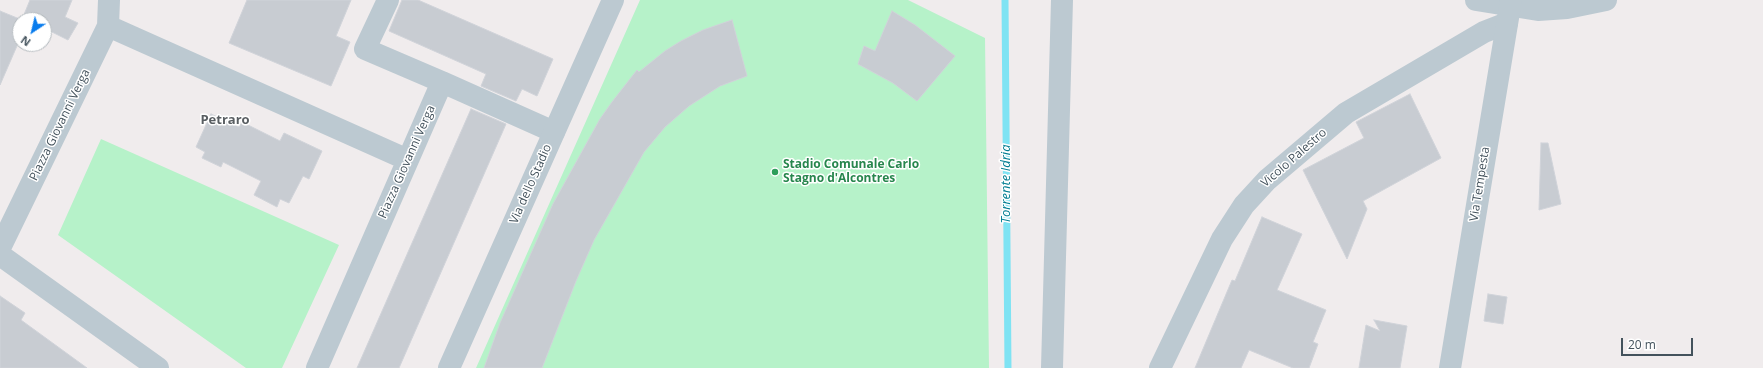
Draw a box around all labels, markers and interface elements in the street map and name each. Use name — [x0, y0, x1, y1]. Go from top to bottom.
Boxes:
north arrow — [12, 12, 52, 52]
text: N — [17, 33, 33, 50]
street label: Piazza Giovanni Verga — [27, 67, 93, 183]
street label: Piazza Giovanni Verga — [376, 103, 438, 221]
district label: Petraro — [200, 112, 250, 128]
street label: Vicolo Palestro — [1258, 126, 1330, 190]
street label: Via dello Stadio — [507, 142, 555, 226]
water label: Torrente Idria — [998, 145, 1014, 223]
street label: Via Tempesta — [1467, 146, 1493, 222]
place label: Stadio Comunale Carlo Stagno d'Alcontres — [783, 158, 919, 186]
marker: Stadio Comunale Carlo Stagno d'Alcontres — [770, 167, 780, 177]
scale bar — [1623, 330, 1695, 356]
text: 20 m — [1628, 336, 1656, 353]

